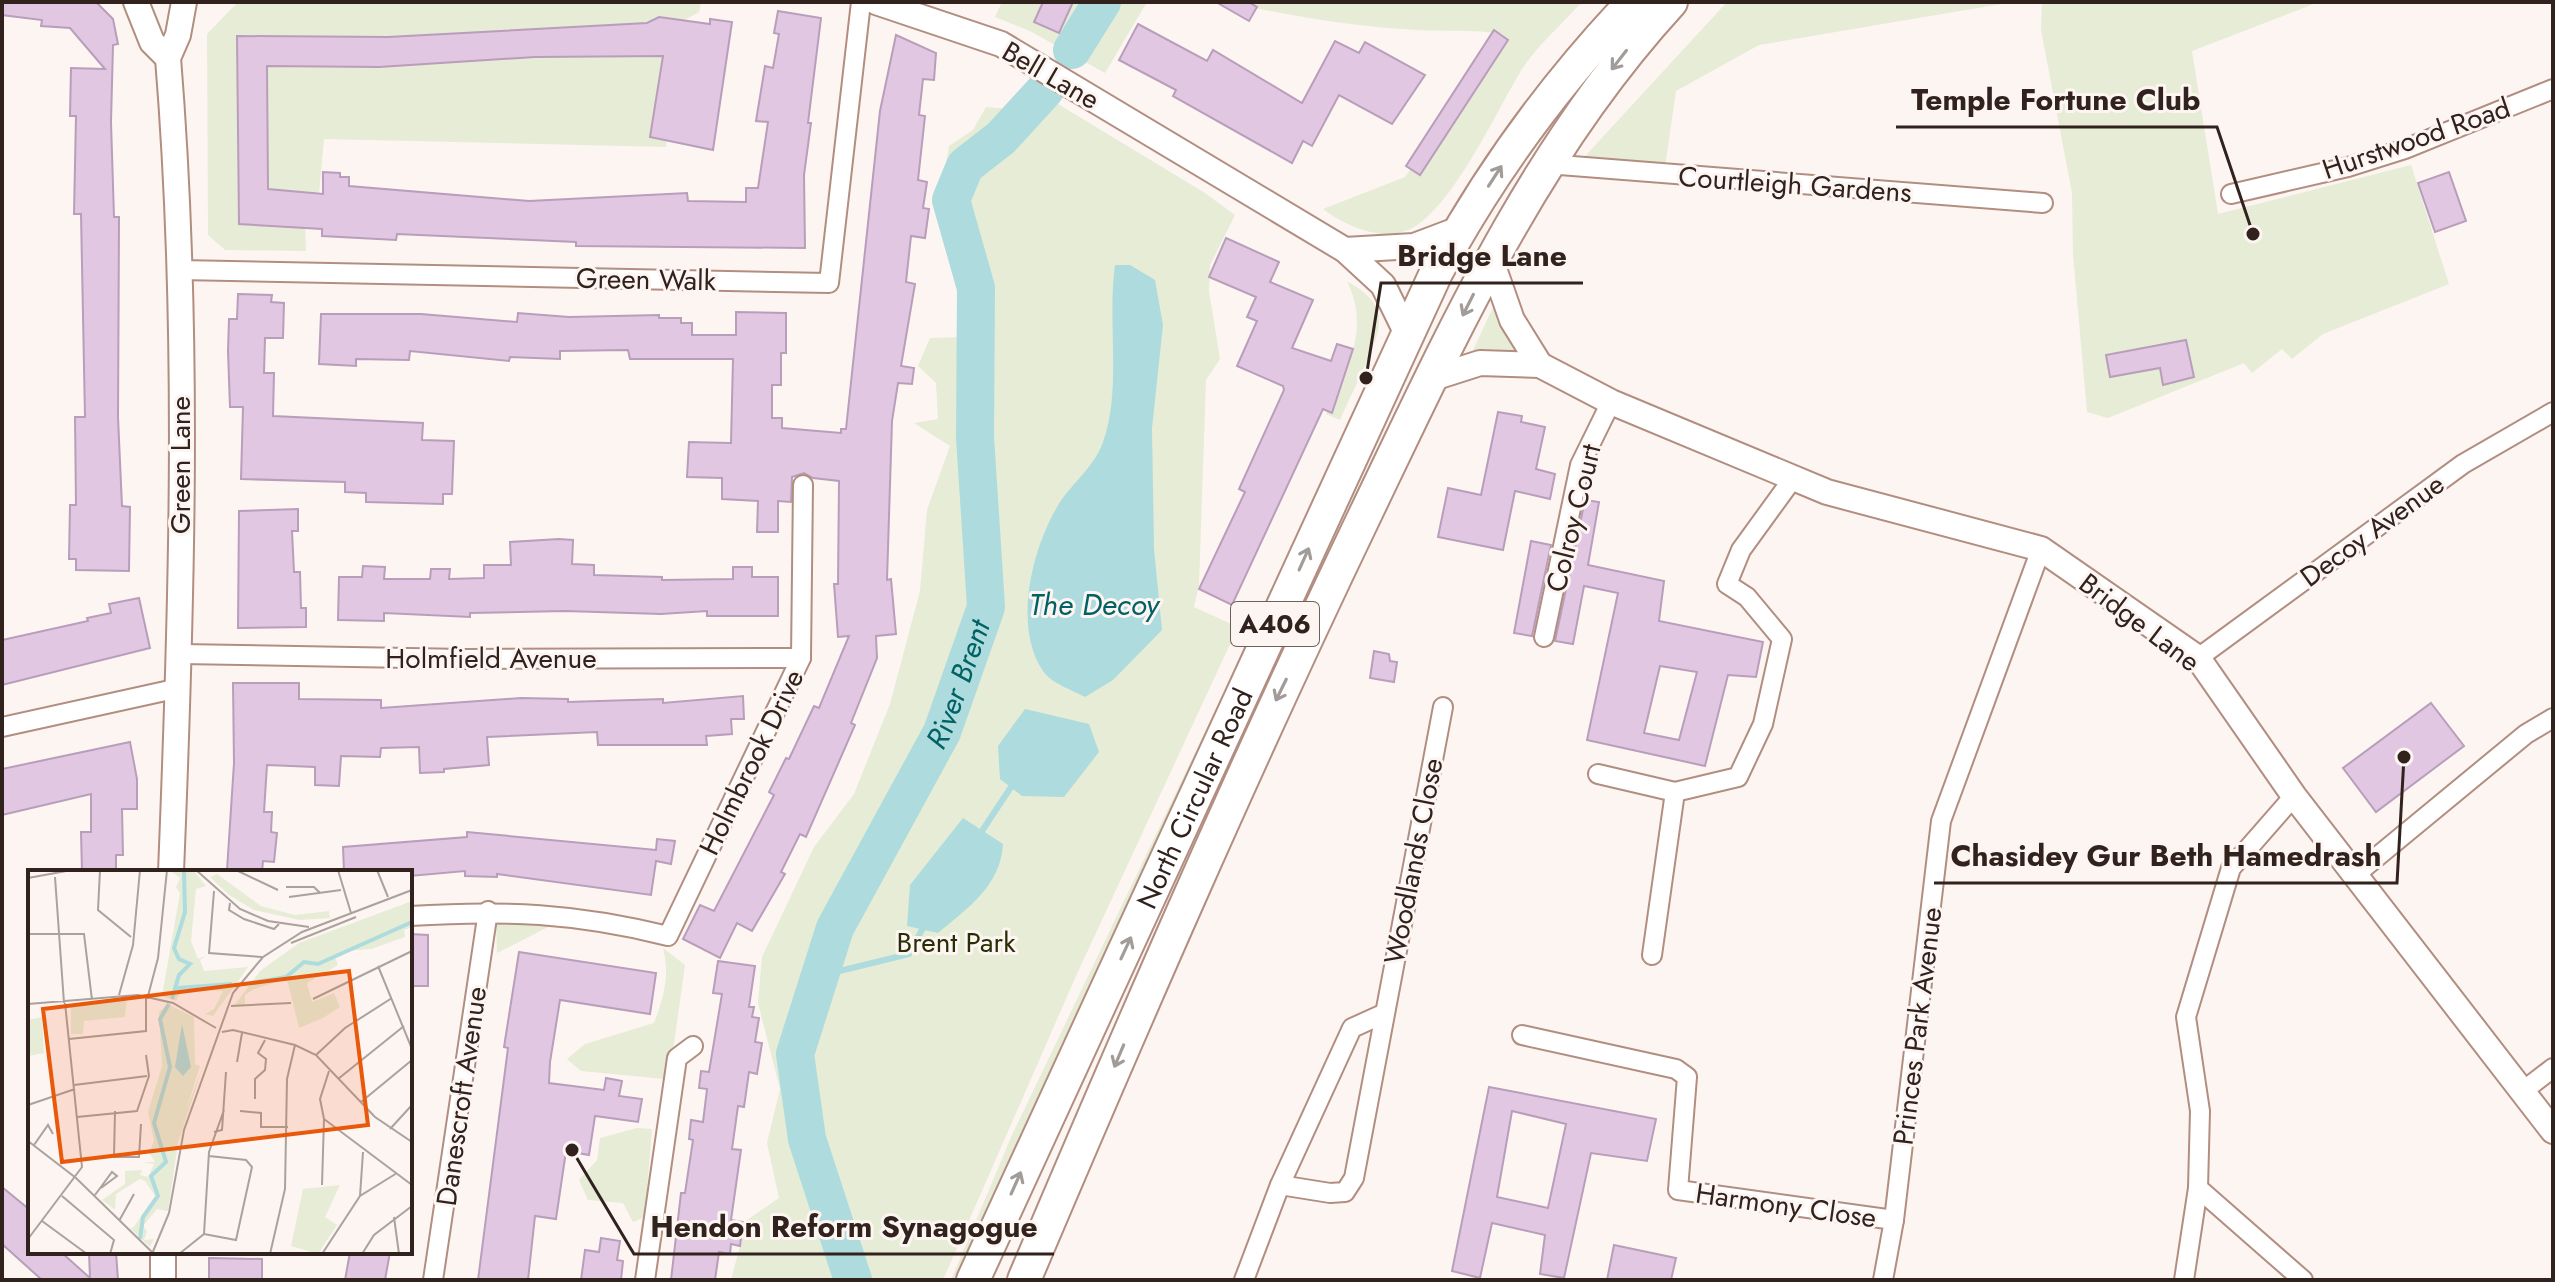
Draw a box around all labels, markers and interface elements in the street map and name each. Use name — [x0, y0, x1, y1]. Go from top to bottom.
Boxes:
street label: Bell Lane — [994, 31, 1107, 120]
one-way arrow — [1610, 49, 1628, 70]
callout: Temple Fortune Club — [1896, 73, 2217, 127]
text: Temple Fortune Club — [1911, 78, 2201, 121]
street label: Hurstwood Road — [2317, 87, 2516, 190]
street label: Courtleigh Gardens — [1677, 156, 1913, 213]
one-way arrow — [1487, 165, 1503, 188]
callout: Bridge Lane — [1381, 229, 1583, 283]
text: Bridge Lane — [1397, 234, 1567, 277]
street label: Green Walk — [576, 258, 717, 301]
one-way arrow — [1460, 293, 1475, 316]
street label: Green Lane — [160, 396, 201, 534]
street label: Colroy Court — [1535, 440, 1612, 596]
street label: Decoy Avenue — [2292, 464, 2453, 597]
one-way arrow — [1298, 547, 1313, 571]
street label: Bridge Lane — [2070, 563, 2209, 682]
water label: The Decoy — [1029, 583, 1161, 626]
road number: A406 — [1231, 602, 1319, 646]
water label: River Brent — [915, 612, 1001, 756]
street label: Holmfield Avenue — [385, 638, 597, 679]
street label: Holmbrook Drive — [689, 662, 814, 862]
one-way arrow — [1273, 677, 1288, 701]
street label: North Circular Road — [1126, 682, 1263, 916]
street label: Woodlands Close — [1373, 755, 1454, 968]
callout: Chasidey Gur Beth Hamedrash — [1934, 829, 2397, 883]
text: Chasidey Gur Beth Hamedrash — [1950, 834, 2382, 877]
inset map — [28, 870, 412, 1254]
street label: Princes Park Avenue — [1883, 905, 1952, 1147]
park label: Brent Park — [897, 922, 1016, 963]
one-way arrow — [1119, 936, 1134, 960]
street label: Danescroft Avenue — [426, 984, 497, 1208]
one-way arrow — [1111, 1043, 1126, 1067]
one-way arrow — [1009, 1171, 1024, 1195]
street label: Harmony Close — [1693, 1173, 1879, 1238]
callout: Hendon Reform Synagogue — [634, 1200, 1054, 1254]
text: Hendon Reform Synagogue — [650, 1205, 1038, 1248]

